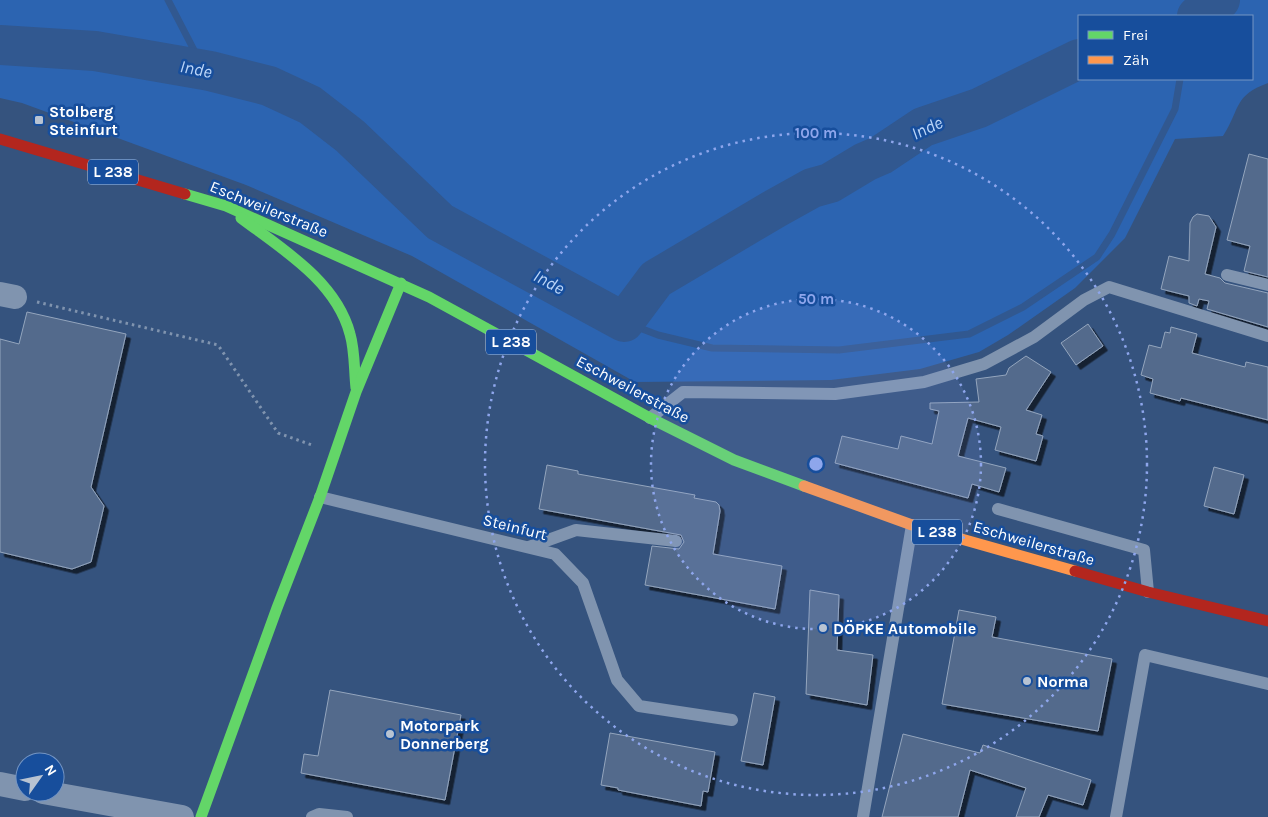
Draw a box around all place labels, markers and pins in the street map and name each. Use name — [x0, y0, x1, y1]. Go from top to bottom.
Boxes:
place label: Stolberg Steinfurt — [49, 102, 118, 139]
marker: Stolberg Steinfurt — [33, 114, 45, 126]
centre of rings — [807, 455, 825, 473]
place label: DÖPKE Automobile — [833, 619, 976, 638]
marker: DÖPKE Automobile — [817, 622, 829, 634]
place label: Norma — [1037, 672, 1088, 691]
marker: Norma — [1021, 675, 1033, 687]
place label: Motorpark Donnerberg — [400, 716, 489, 753]
marker: Motorpark Donnerberg — [384, 728, 396, 740]

